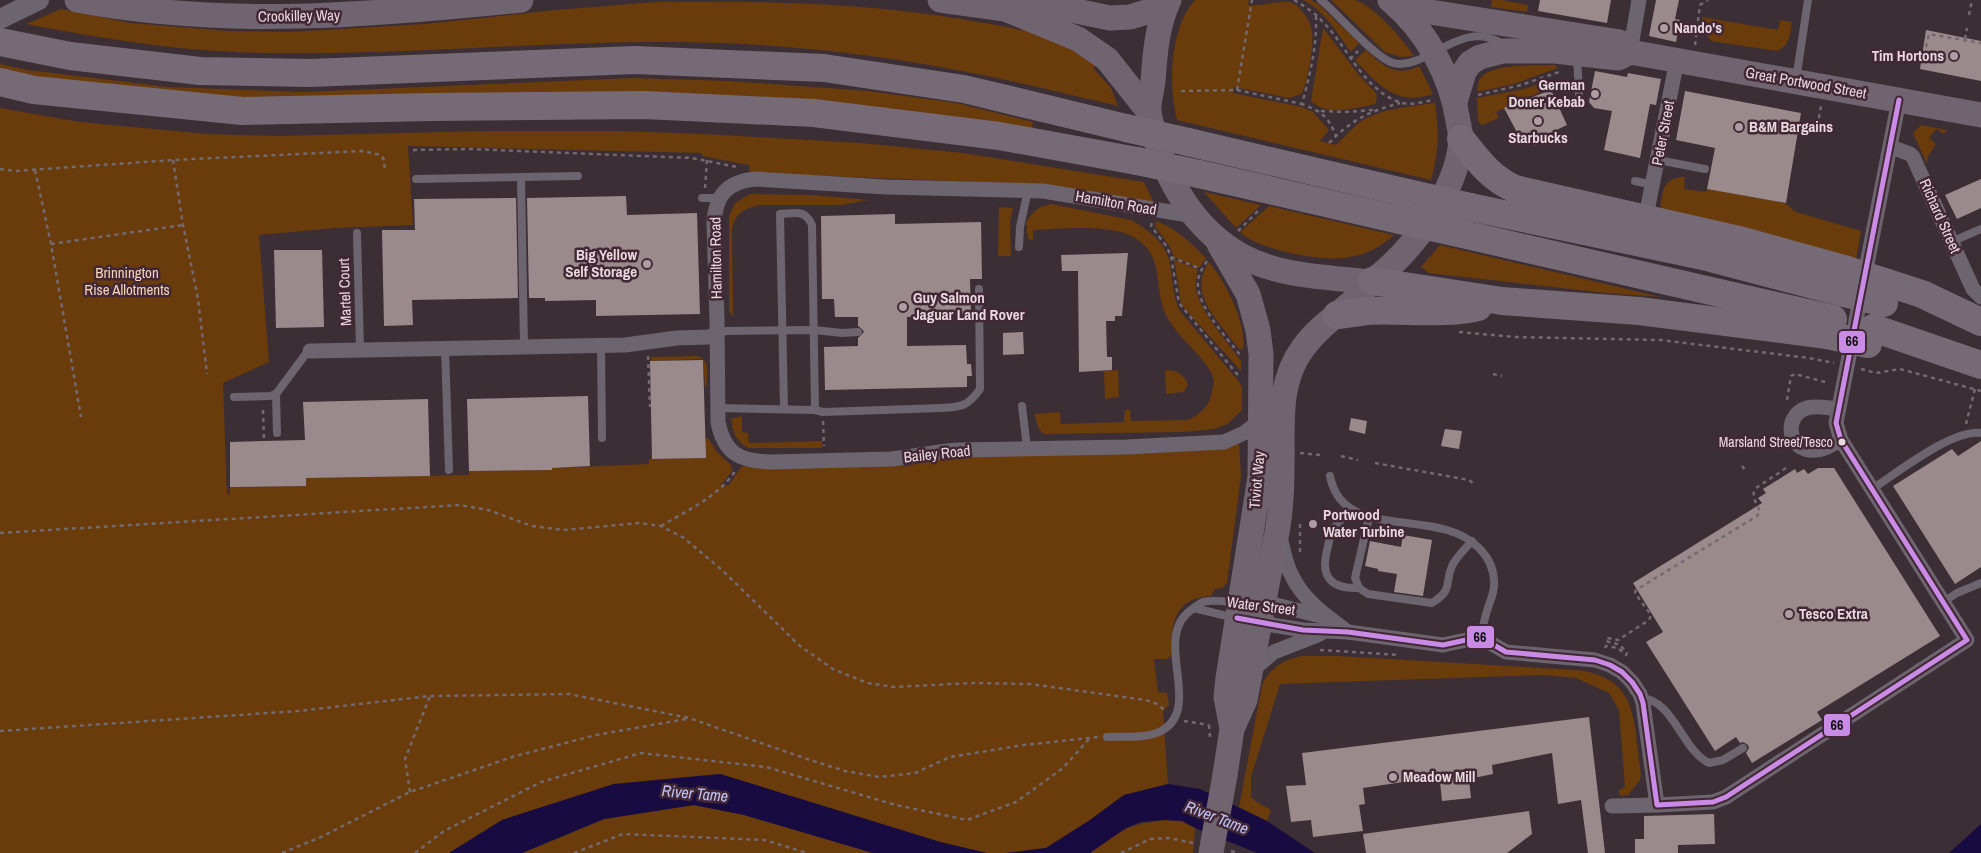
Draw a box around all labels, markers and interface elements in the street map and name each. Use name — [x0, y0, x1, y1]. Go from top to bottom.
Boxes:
street label: Crookilley Way — [258, 4, 341, 27]
place label: Nando's — [1674, 17, 1722, 38]
marker: Nando's — [1658, 22, 1670, 34]
place label: Tim Hortons — [1872, 45, 1944, 66]
marker: Tim Hortons — [1948, 50, 1960, 62]
street label: Great Portwood Street — [1744, 62, 1869, 104]
place label: German Doner Kebab — [1508, 74, 1585, 112]
marker: German Doner Kebab — [1589, 88, 1601, 100]
street label: Peter Street — [1646, 98, 1679, 167]
marker: Starbucks — [1532, 115, 1544, 127]
place label: B&M Bargains — [1749, 116, 1833, 137]
marker: B&M Bargains — [1733, 121, 1745, 133]
place label: Starbucks — [1508, 127, 1568, 148]
street label: Richard Street — [1915, 175, 1966, 257]
street label: Hamilton Road — [1074, 185, 1158, 220]
street label: Hamilton Road — [704, 217, 727, 299]
place label: Big Yellow Self Storage — [565, 244, 637, 282]
street label: Martel Court — [333, 257, 356, 326]
marker: Big Yellow Self Storage — [641, 258, 653, 270]
park label: Brinnington Rise Allotments — [84, 262, 170, 300]
place label: Guy Salmon Jaguar Land Rover — [913, 287, 1025, 325]
marker: Guy Salmon Jaguar Land Rover — [897, 301, 909, 313]
line badge: 66 — [1838, 330, 1866, 354]
text: 66 — [1846, 332, 1858, 350]
place label: Marsland Street/Tesco — [1719, 433, 1833, 451]
marker: Marsland Street/Tesco — [1837, 437, 1847, 447]
street label: Bailey Road — [903, 440, 971, 467]
street label: Tiviot Way — [1244, 449, 1270, 510]
place label: Portwood Water Turbine — [1323, 504, 1405, 542]
marker: Portwood Water Turbine — [1307, 518, 1319, 530]
street label: Water Street — [1226, 591, 1297, 620]
place label: Tesco Extra — [1799, 603, 1868, 624]
marker: Tesco Extra — [1783, 608, 1795, 620]
line badge: 66 — [1466, 625, 1495, 649]
text: 66 — [1474, 628, 1486, 646]
line badge: 66 — [1823, 713, 1851, 737]
text: 66 — [1831, 716, 1843, 734]
place label: Meadow Mill — [1403, 766, 1475, 787]
marker: Meadow Mill — [1387, 771, 1399, 783]
water label: River Tame — [661, 779, 729, 807]
water label: River Tame — [1182, 795, 1252, 839]

